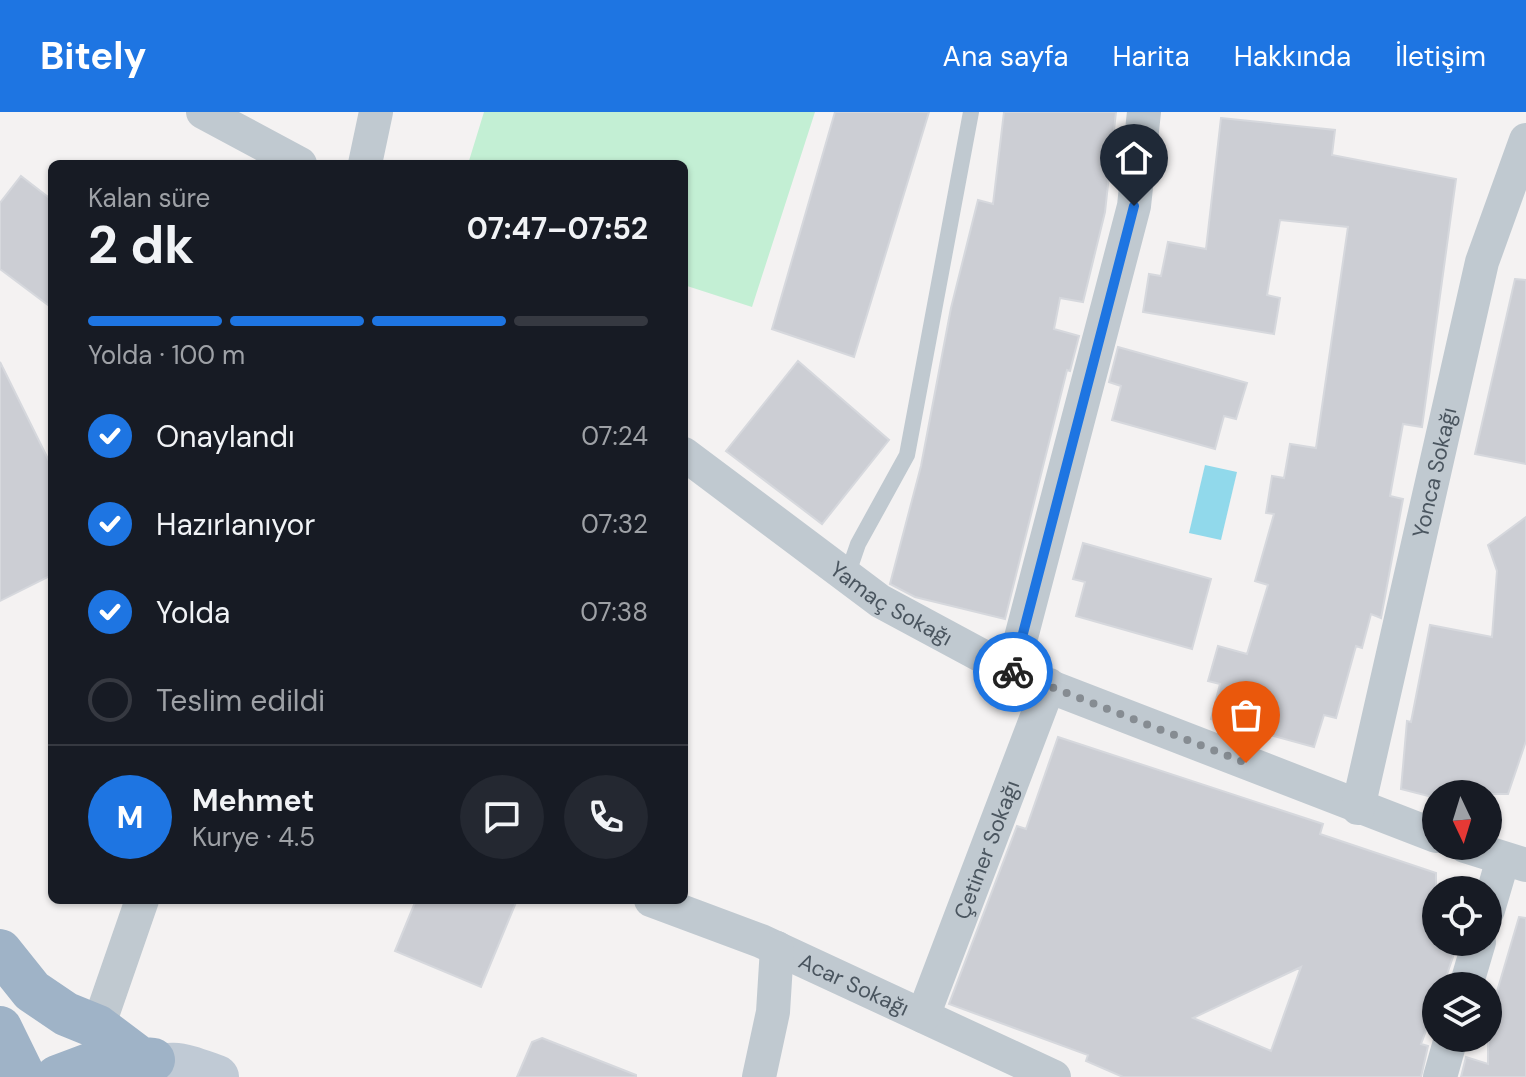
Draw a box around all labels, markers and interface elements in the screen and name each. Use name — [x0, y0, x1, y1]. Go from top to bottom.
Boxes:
text: Bitely — [40, 31, 146, 81]
text: Ana sayfa — [943, 38, 1069, 75]
text: Harita — [1113, 38, 1190, 75]
text: Hakkında — [1234, 38, 1351, 75]
text: İletişim — [1395, 38, 1486, 75]
pin — [1100, 124, 1168, 206]
icon: home — [1112, 136, 1156, 180]
text: Kalan süre — [88, 181, 210, 215]
text: 07:47–07:52 — [467, 209, 648, 248]
text: 2 dk — [88, 211, 194, 279]
text: Yolda · 100 m — [88, 338, 245, 372]
street label: Yonca Sokağı — [1405, 405, 1463, 541]
icon: check — [88, 414, 132, 458]
text: Onaylandı — [156, 417, 295, 456]
text: 07:24 — [581, 419, 648, 453]
icon: check — [88, 502, 132, 546]
text: Hazırlanıyor — [156, 505, 315, 544]
text: 07:32 — [581, 507, 648, 541]
street label: Yamaç Sokağı — [824, 554, 958, 652]
icon: check — [88, 590, 132, 634]
text: Yolda — [156, 593, 230, 632]
text: 07:38 — [580, 595, 648, 629]
courier — [973, 632, 1053, 712]
icon: bike — [991, 650, 1035, 694]
text: Teslim edildi — [156, 681, 325, 720]
pin — [1212, 681, 1280, 763]
icon: bag — [1224, 693, 1268, 737]
button: chat — [460, 775, 544, 859]
button: phone — [564, 775, 648, 859]
street label: Çetiner Sokağı — [947, 776, 1026, 923]
north arrow — [1422, 780, 1502, 860]
map controls — [1422, 780, 1502, 1052]
text: Mehmet — [192, 781, 314, 820]
text: M — [117, 798, 143, 837]
text: Kurye · 4.5 — [192, 820, 315, 854]
button: locate — [1422, 876, 1502, 956]
street label: Acar Sokağı — [794, 946, 914, 1022]
button: layers — [1422, 972, 1502, 1052]

